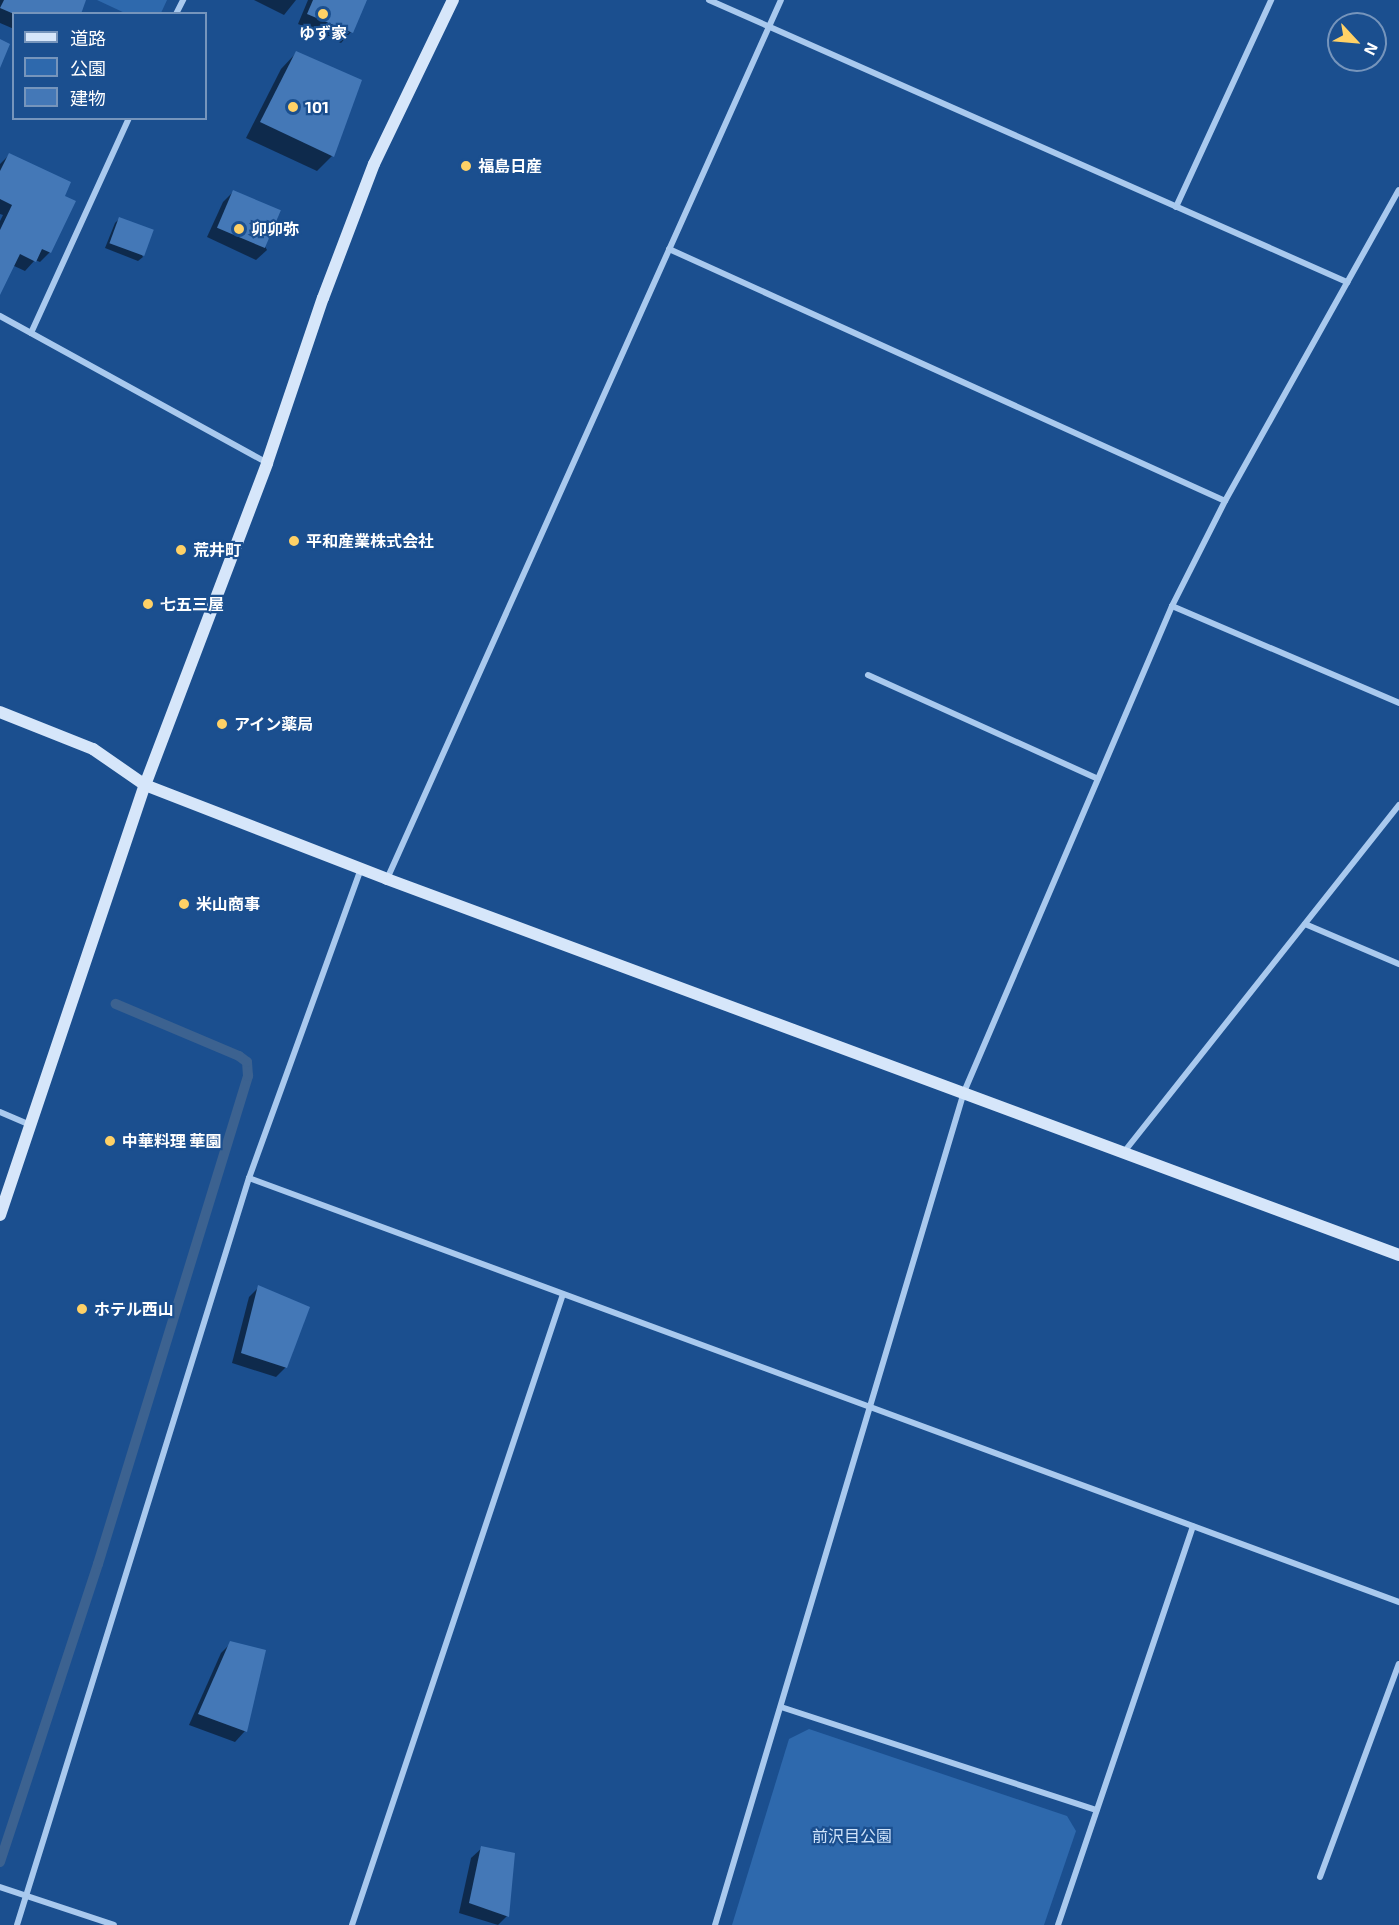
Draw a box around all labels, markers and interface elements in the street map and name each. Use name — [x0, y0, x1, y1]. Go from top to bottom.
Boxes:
marker: ゆず家 — [316, 7, 330, 21]
legend — [12, 12, 207, 120]
north arrow — [1327, 12, 1387, 72]
place label: ゆず家 — [299, 23, 347, 43]
text: 道路 — [70, 27, 106, 49]
text: N — [1361, 40, 1383, 59]
text: 公園 — [70, 57, 106, 79]
text: 建物 — [70, 87, 106, 109]
place label: 101 — [305, 97, 329, 117]
marker: 101 — [286, 100, 300, 114]
place label: 福島日産 — [478, 156, 542, 176]
marker: 福島日産 — [459, 159, 473, 173]
place label: 卯卯弥 — [251, 219, 299, 239]
marker: 卯卯弥 — [232, 222, 246, 236]
place label: 平和産業株式会社 — [306, 531, 434, 551]
marker: 平和産業株式会社 — [287, 534, 301, 548]
place label: 荒井町 — [193, 540, 241, 560]
marker: 荒井町 — [174, 543, 188, 557]
place label: 七五三屋 — [160, 594, 224, 614]
marker: 七五三屋 — [141, 597, 155, 611]
place label: アイン薬局 — [234, 714, 314, 734]
marker: アイン薬局 — [215, 717, 229, 731]
place label: 米山商事 — [196, 894, 260, 914]
marker: 米山商事 — [177, 897, 191, 911]
place label: 中華料理 華園 — [122, 1131, 221, 1151]
marker: 中華料理 華園 — [103, 1134, 117, 1148]
place label: ホテル西山 — [94, 1299, 174, 1319]
marker: ホテル西山 — [75, 1302, 89, 1316]
park label: 前沢目公園 — [812, 1826, 892, 1846]

